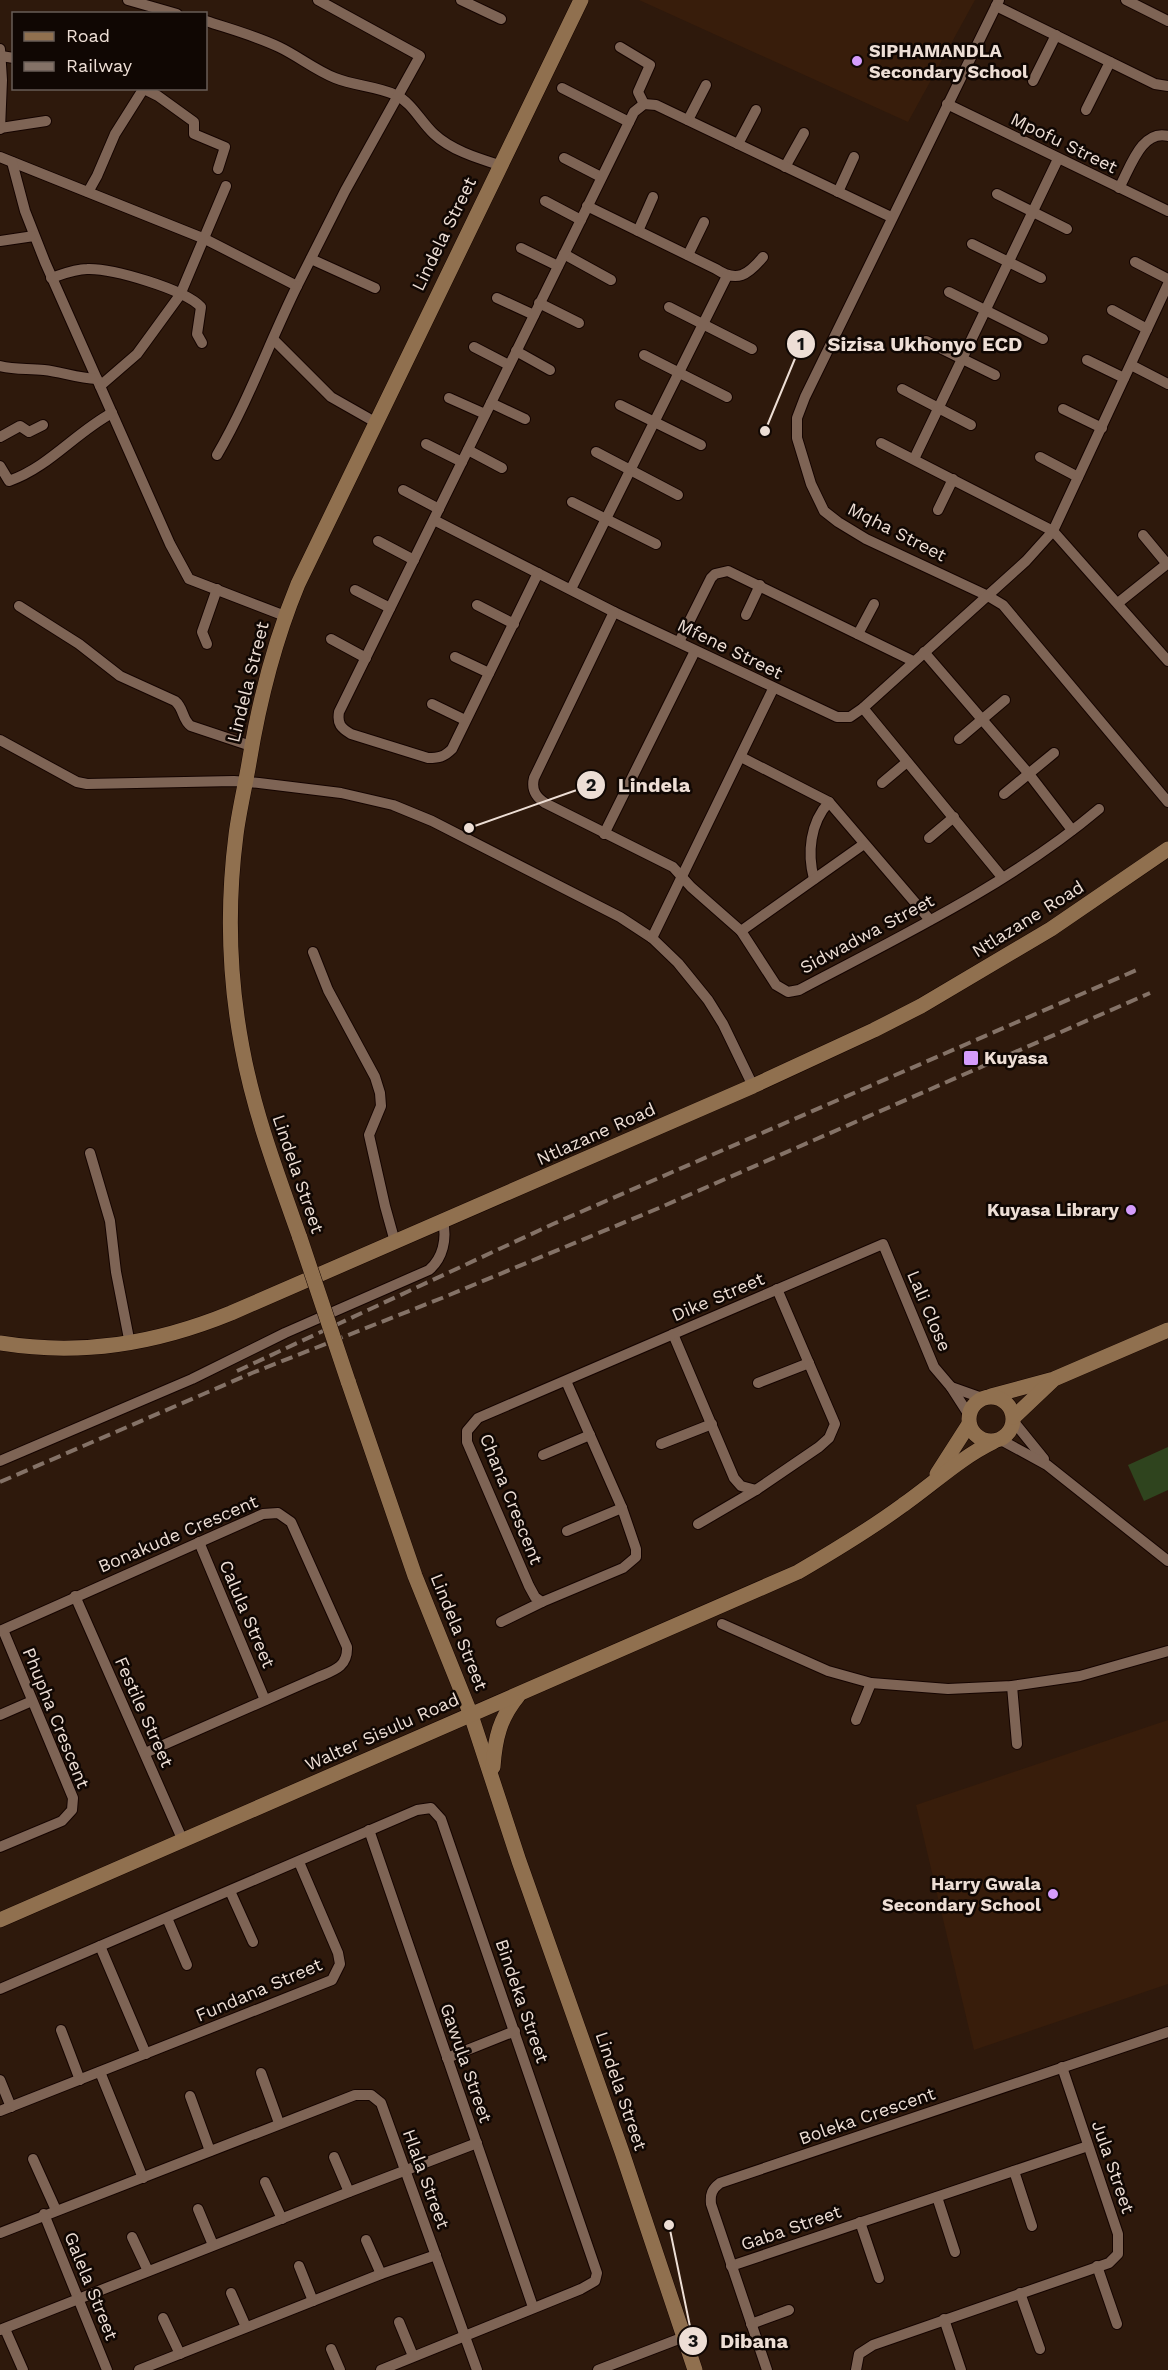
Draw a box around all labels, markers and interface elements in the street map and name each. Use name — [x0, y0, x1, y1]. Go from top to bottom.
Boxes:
legend — [12, 12, 207, 90]
text: Road — [66, 25, 110, 46]
place label: SIPHAMANDLA Secondary School — [869, 40, 1028, 82]
marker: SIPHAMANDLA Secondary School — [850, 54, 864, 68]
text: Railway — [66, 55, 133, 76]
street label: Mpofu Street — [1008, 108, 1121, 178]
street label: Lindela Street — [407, 173, 480, 294]
callout: Sizisa Ukhonyo ECD — [786, 325, 1035, 363]
text: Sizisa Ukhonyo ECD — [828, 332, 1022, 356]
text: 1 — [797, 333, 805, 354]
street label: Mqha Street — [844, 498, 950, 566]
street label: Mfene Street — [674, 614, 787, 683]
street label: Lindela Street — [222, 619, 273, 745]
callout: Lindela — [576, 766, 703, 804]
text: Lindela — [618, 773, 691, 797]
text: 2 — [586, 774, 596, 795]
street label: Ntlazane Road — [968, 876, 1088, 961]
street label: Sidwadwa Street — [796, 889, 938, 978]
place label: Kuyasa — [984, 1047, 1048, 1068]
marker: Kuyasa — [962, 1049, 980, 1067]
street label: Ntlazane Road — [533, 1098, 658, 1169]
street label: Lindela Street — [268, 1112, 329, 1236]
place label: Kuyasa Library — [987, 1199, 1120, 1220]
marker: Kuyasa Library — [1124, 1203, 1138, 1217]
street label: Dike Street — [668, 1267, 768, 1325]
street label: Lali Close — [903, 1267, 956, 1354]
street label: Chana Crescent — [476, 1430, 547, 1568]
street label: Bonakude Crescent — [95, 1490, 261, 1577]
street label: Calula Street — [215, 1557, 280, 1671]
street label: Lindela Street — [427, 1570, 493, 1694]
street label: Phupha Crescent — [19, 1644, 94, 1792]
street label: Festile Street — [111, 1653, 178, 1771]
street label: Walter Sisulu Road — [302, 1688, 462, 1775]
place label: Harry Gwala Secondary School — [882, 1873, 1042, 1915]
marker: Harry Gwala Secondary School — [1046, 1887, 1060, 1901]
street label: Bindeka Street — [491, 1936, 554, 2066]
street label: Fundana Street — [192, 1953, 326, 2026]
street label: Gawula Street — [436, 2000, 497, 2126]
street label: Lindela Street — [591, 2029, 652, 2153]
street label: Boleka Crescent — [796, 2082, 938, 2149]
street label: Jula Street — [1088, 2118, 1139, 2216]
street label: Hlala Street — [399, 2126, 454, 2232]
street label: Gaba Street — [738, 2200, 844, 2254]
street label: Galela Street — [60, 2229, 123, 2343]
callout: Dibana — [678, 2322, 800, 2360]
text: Dibana — [720, 2329, 788, 2353]
text: 3 — [688, 2330, 698, 2351]

